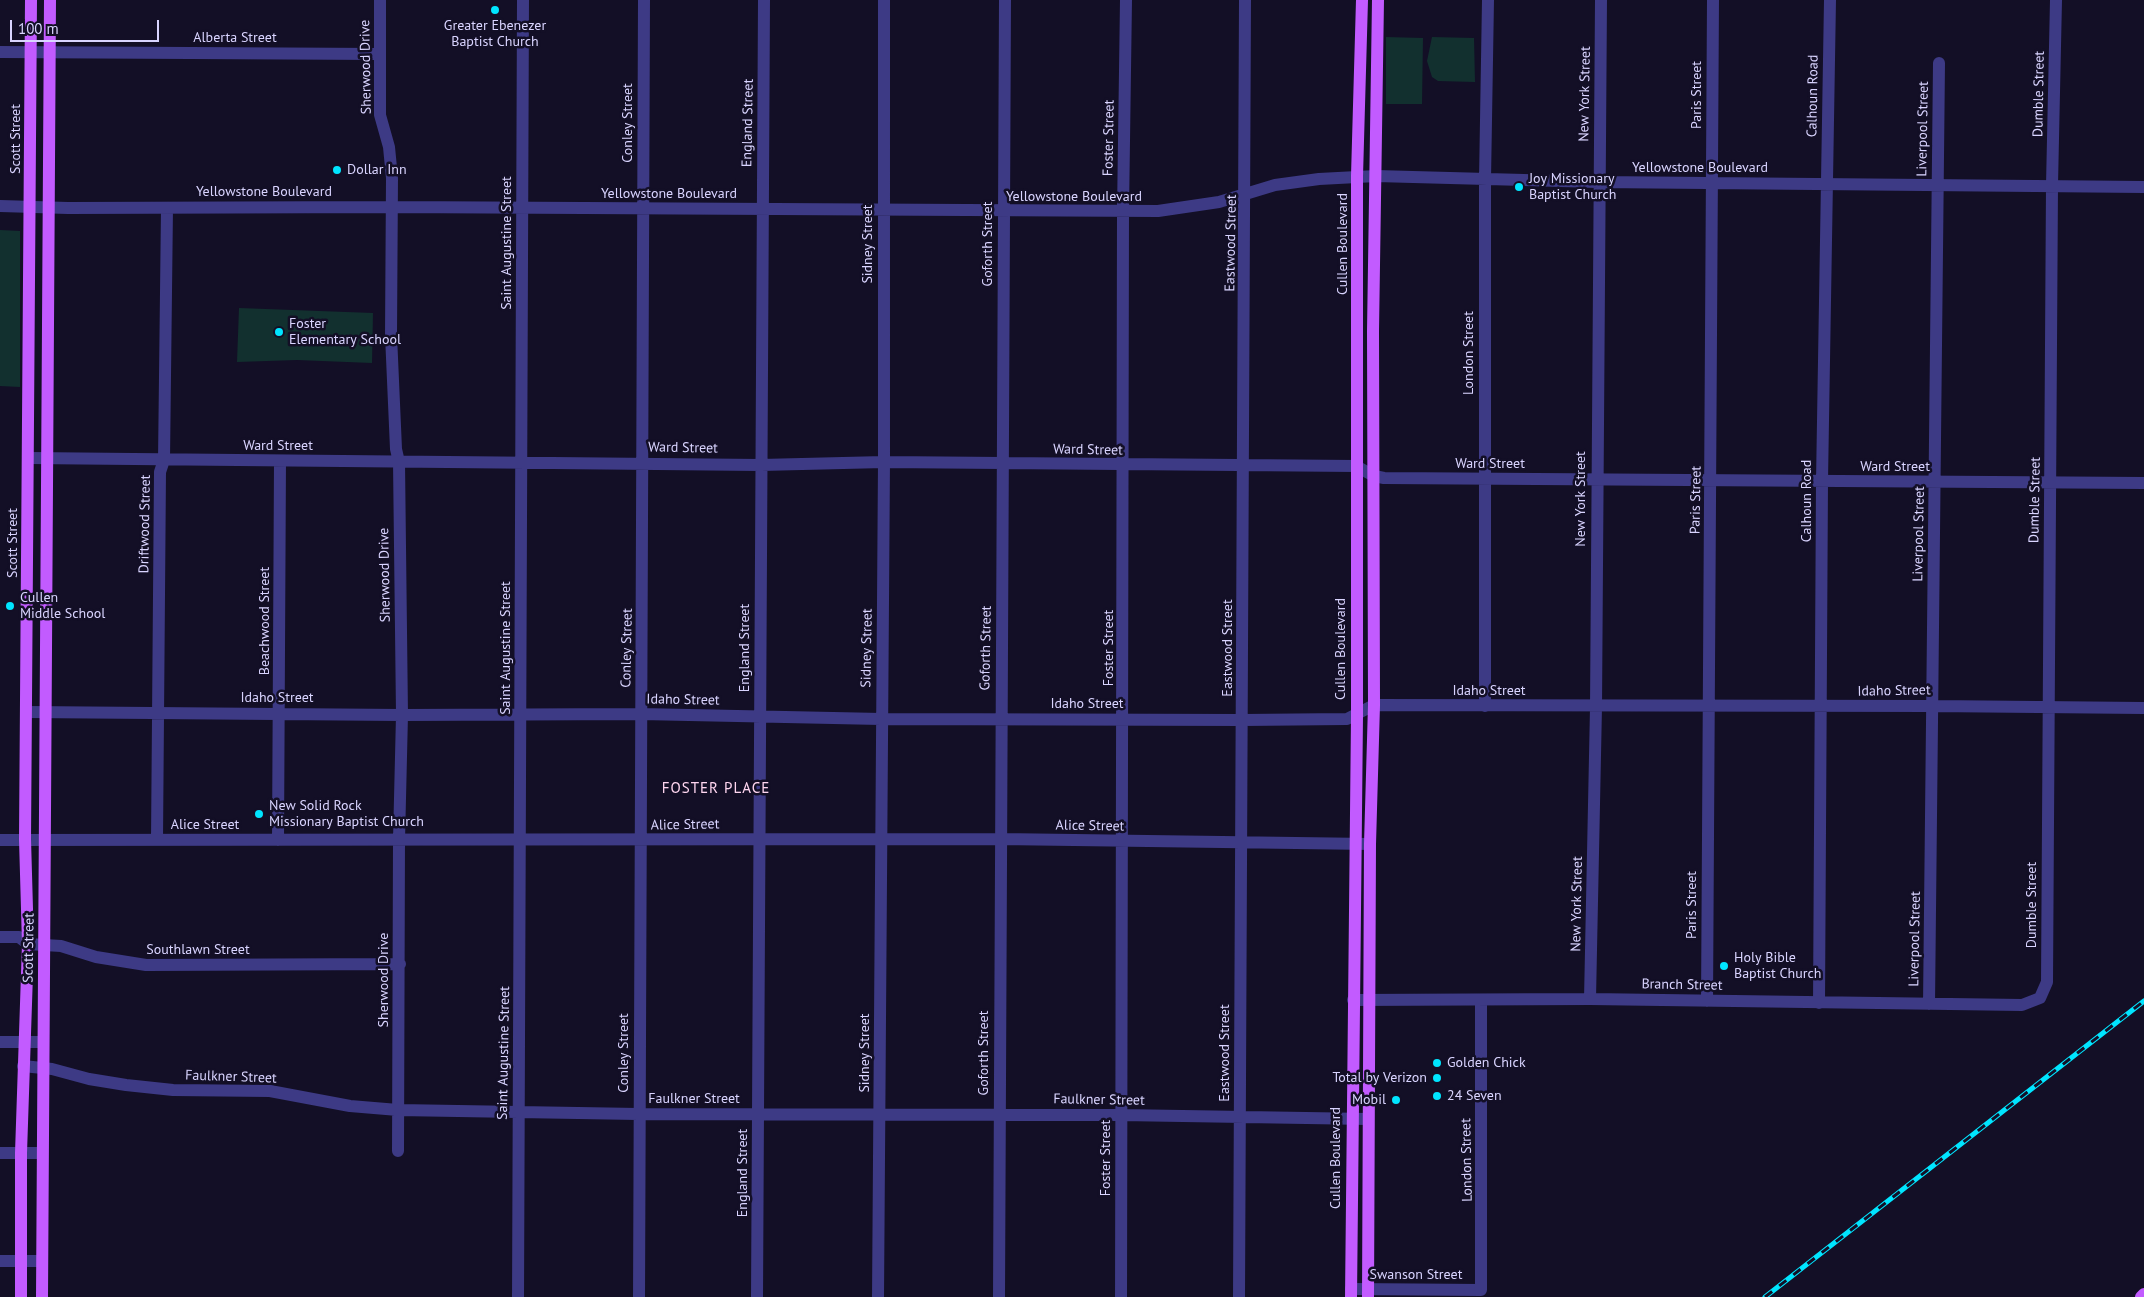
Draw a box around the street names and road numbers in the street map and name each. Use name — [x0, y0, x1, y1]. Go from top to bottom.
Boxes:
street label: Sherwood Drive — [357, 19, 375, 115]
street label: Alberta Street — [193, 30, 277, 46]
street label: New York Street — [1576, 46, 1594, 142]
street label: Dumble Street — [2030, 51, 2048, 137]
street label: Calhoun Road — [1804, 55, 1822, 137]
street label: Paris Street — [1689, 61, 1705, 129]
street label: England Street — [739, 79, 757, 167]
street label: Liverpool Street — [1914, 81, 1932, 177]
street label: Conley Street — [620, 83, 636, 163]
street label: Foster Street — [1100, 100, 1118, 176]
street label: Scott Street — [8, 104, 24, 174]
street label: Yellowstone Boulevard — [1632, 160, 1768, 176]
street label: Saint Augustine Street — [499, 176, 515, 310]
street label: Yellowstone Boulevard — [196, 184, 332, 200]
street label: Yellowstone Boulevard — [601, 186, 737, 202]
street label: Yellowstone Boulevard — [1006, 189, 1142, 205]
street label: Cullen Boulevard — [1335, 193, 1351, 295]
street label: Eastwood Street — [1222, 194, 1240, 292]
street label: Goforth Street — [980, 202, 996, 286]
street label: Sidney Street — [860, 204, 876, 284]
street label: London Street — [1461, 311, 1477, 395]
street label: Ward Street — [243, 438, 313, 454]
street label: Ward Street — [648, 439, 718, 457]
street label: Ward Street — [1053, 441, 1123, 459]
street label: New York Street — [1573, 451, 1589, 547]
street label: Ward Street — [1455, 456, 1525, 472]
street label: Dumble Street — [2026, 457, 2044, 543]
street label: Ward Street — [1860, 459, 1930, 475]
street label: Calhoun Road — [1799, 460, 1815, 542]
street label: Paris Street — [1687, 466, 1705, 534]
street label: Driftwood Street — [136, 474, 154, 574]
street label: Liverpool Street — [1910, 486, 1928, 582]
street label: Scott Street — [5, 508, 21, 578]
street label: Sherwood Drive — [376, 527, 394, 623]
street label: Beachwood Street — [257, 567, 273, 675]
street label: Saint Augustine Street — [498, 581, 514, 715]
street label: Cullen Boulevard — [1333, 598, 1349, 700]
street label: Eastwood Street — [1220, 599, 1236, 697]
street label: England Street — [737, 604, 753, 692]
street label: Goforth Street — [977, 605, 995, 691]
street label: Conley Street — [618, 608, 636, 688]
street label: Sidney Street — [858, 608, 876, 688]
street label: Foster Street — [1101, 610, 1117, 686]
street label: Idaho Street — [1857, 682, 1931, 700]
street label: Idaho Street — [1452, 683, 1526, 699]
street label: Idaho Street — [240, 690, 314, 706]
street label: Idaho Street — [646, 691, 720, 709]
street label: Idaho Street — [1050, 696, 1124, 712]
street label: Alice Street — [651, 816, 719, 834]
street label: Alice Street — [171, 817, 239, 833]
street label: Alice Street — [1056, 817, 1124, 835]
street label: New York Street — [1568, 856, 1586, 952]
street label: Dumble Street — [2024, 862, 2040, 948]
street label: Paris Street — [1684, 871, 1700, 939]
street label: Liverpool Street — [1906, 891, 1924, 987]
street label: Scott Street — [20, 913, 38, 983]
street label: Sherwood Drive — [376, 933, 392, 1027]
street label: Southlawn Street — [146, 942, 250, 958]
street label: Branch Street — [1641, 976, 1723, 994]
street label: Saint Augustine Street — [494, 986, 514, 1120]
street label: Eastwood Street — [1217, 1004, 1233, 1102]
street label: Goforth Street — [976, 1011, 992, 1095]
street label: Conley Street — [616, 1013, 632, 1093]
street label: Sidney Street — [857, 1013, 873, 1093]
street label: Faulkner Street — [185, 1067, 277, 1087]
street label: Faulkner Street — [648, 1091, 740, 1107]
street label: Faulkner Street — [1053, 1091, 1145, 1109]
street label: Cullen Boulevard — [1328, 1107, 1344, 1209]
street label: London Street — [1458, 1118, 1476, 1202]
street label: Foster Street — [1098, 1120, 1114, 1196]
street label: England Street — [735, 1129, 751, 1217]
street label: Swanson Street — [1370, 1267, 1462, 1283]

